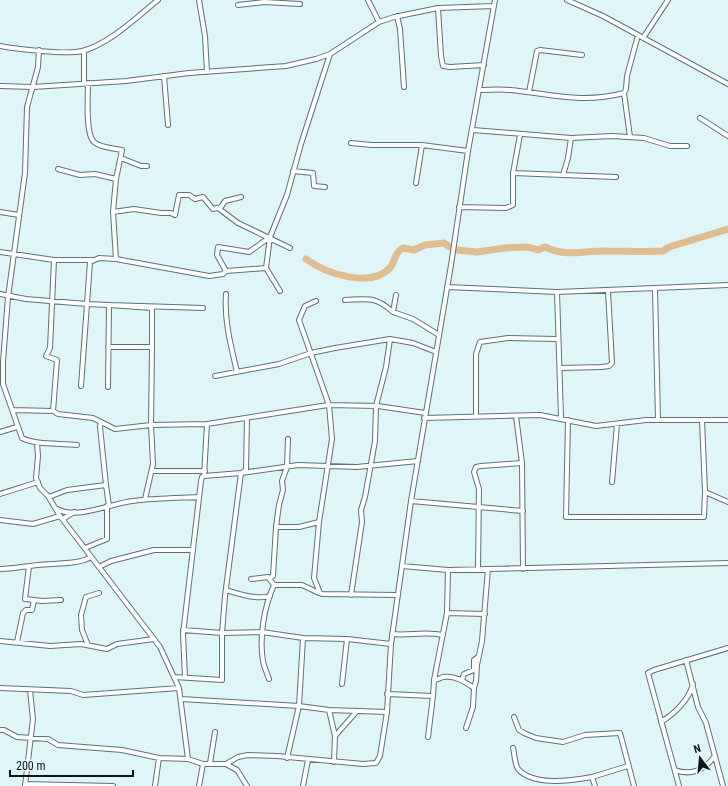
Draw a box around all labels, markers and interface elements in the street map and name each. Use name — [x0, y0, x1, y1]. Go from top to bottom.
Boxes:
north arrow — [680, 738, 720, 778]
text: N — [692, 742, 703, 756]
scale bar — [10, 752, 133, 778]
text: 200 m — [16, 759, 46, 773]

